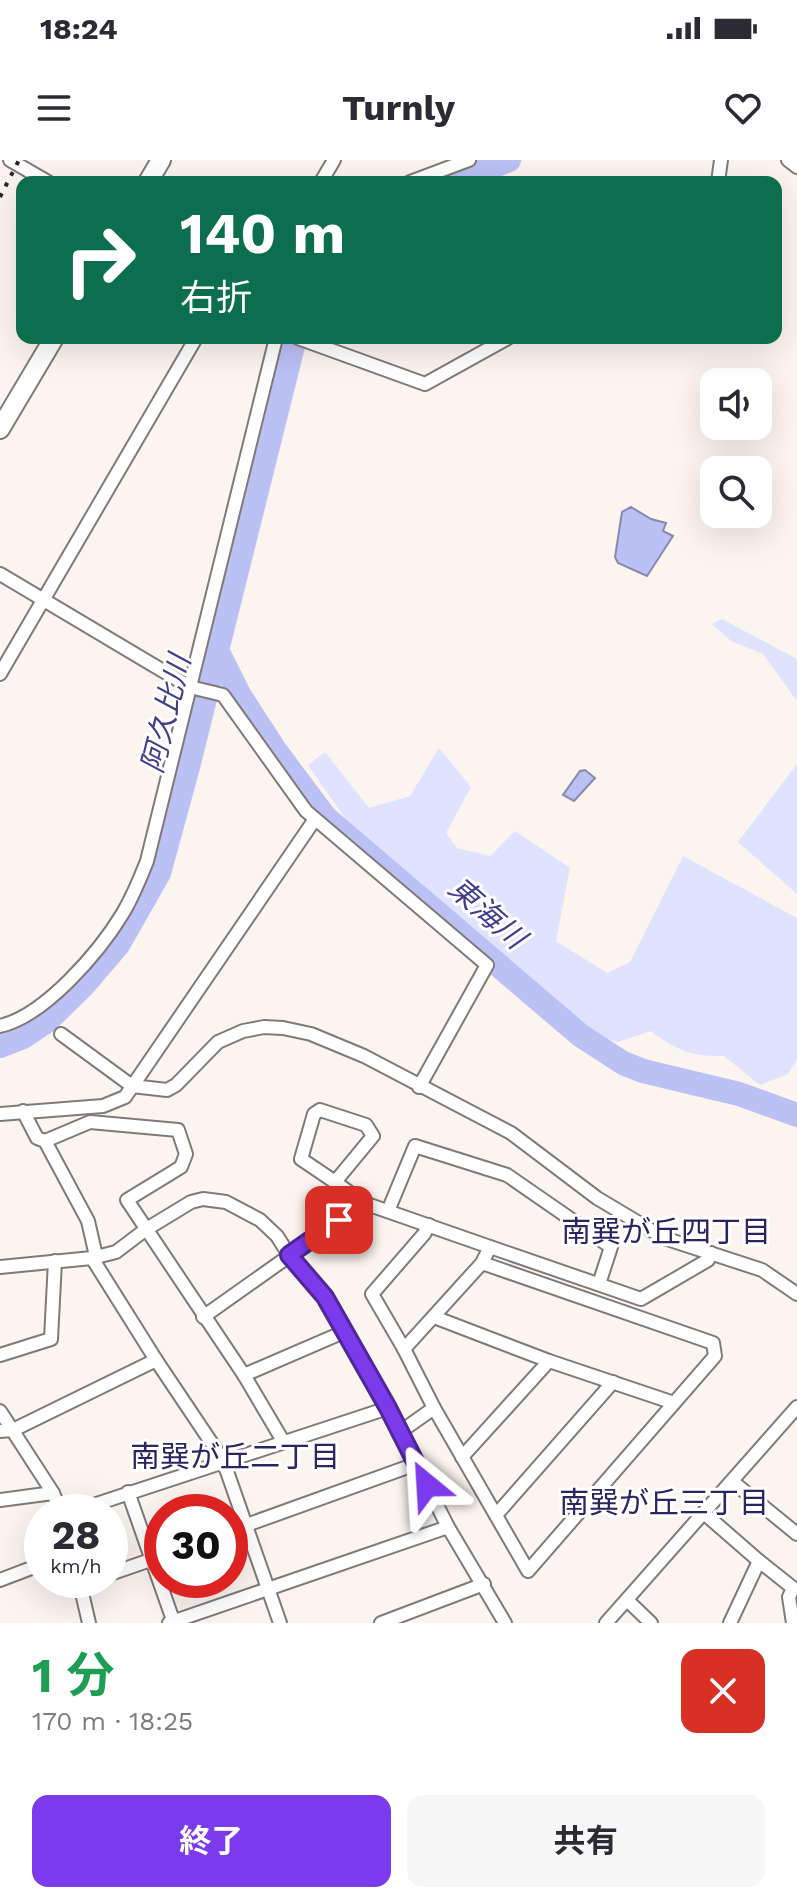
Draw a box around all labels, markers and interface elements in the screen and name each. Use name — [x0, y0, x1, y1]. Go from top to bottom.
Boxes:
text: 18:24 — [40, 11, 118, 46]
icon: menu — [32, 86, 76, 130]
icon: heart — [721, 86, 765, 130]
text: Turnly — [342, 87, 455, 129]
text: 140 m — [180, 201, 345, 267]
icon: right — [48, 208, 152, 312]
text: 右折 — [180, 277, 252, 319]
map controls — [700, 368, 772, 528]
button: sound — [700, 368, 772, 440]
button: search — [700, 456, 772, 528]
water label: 阿久比川 — [134, 649, 198, 776]
water label: 東海川 — [442, 870, 535, 957]
pin — [305, 1186, 373, 1254]
icon: arrive — [317, 1198, 361, 1242]
district label: 南巽が丘四丁目 — [561, 1214, 771, 1249]
district label: 南巽が丘二丁目 — [130, 1439, 340, 1474]
position arrow — [385, 1443, 469, 1527]
district label: 南巽が丘三丁目 — [559, 1485, 769, 1520]
speed limit sign: 30 — [144, 1494, 248, 1598]
text: 28 — [52, 1512, 100, 1559]
text: km/h — [50, 1554, 102, 1578]
text: 1 分 — [32, 1647, 114, 1704]
button: close — [681, 1649, 765, 1733]
text: 170 m · 18:25 — [32, 1706, 193, 1736]
button: 終了 — [32, 1795, 391, 1887]
button: 共有 — [407, 1795, 765, 1887]

